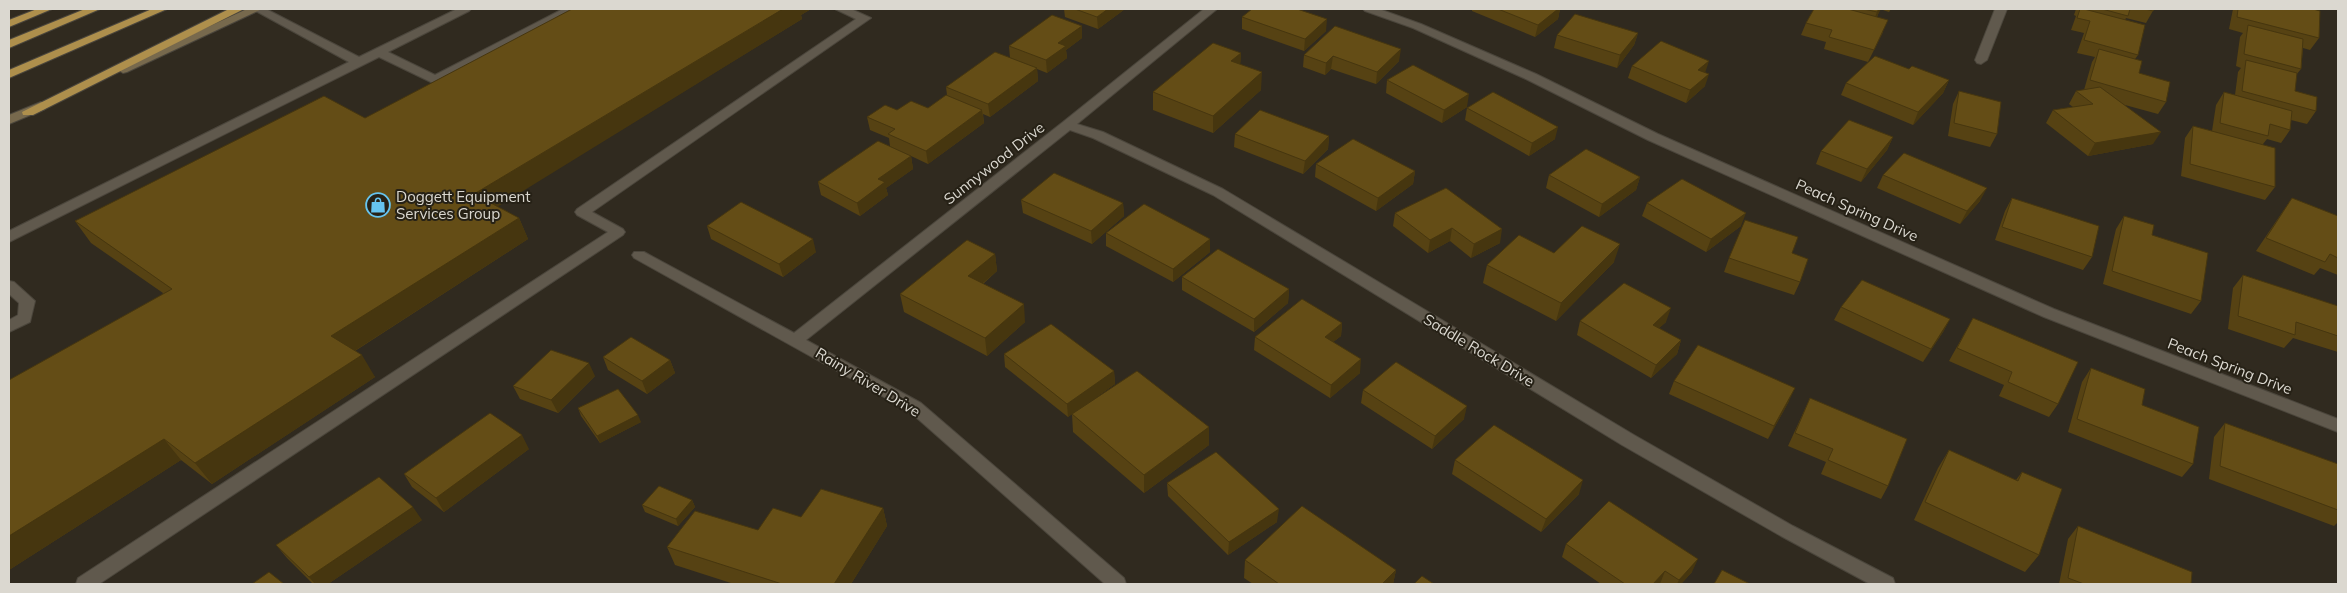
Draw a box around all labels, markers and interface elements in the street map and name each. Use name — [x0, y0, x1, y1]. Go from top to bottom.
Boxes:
street label: Sunnywood Drive — [940, 118, 1048, 208]
street label: Peach Spring Drive — [1793, 174, 1921, 246]
place label: Doggett Equipment Services Group — [396, 187, 531, 223]
shop icon: Doggett Equipment Services Group — [365, 192, 391, 218]
street label: Saddle Rock Drive — [1420, 309, 1538, 391]
street label: Peach Spring Drive — [2165, 333, 2295, 399]
street label: Rainy River Drive — [812, 343, 924, 421]

